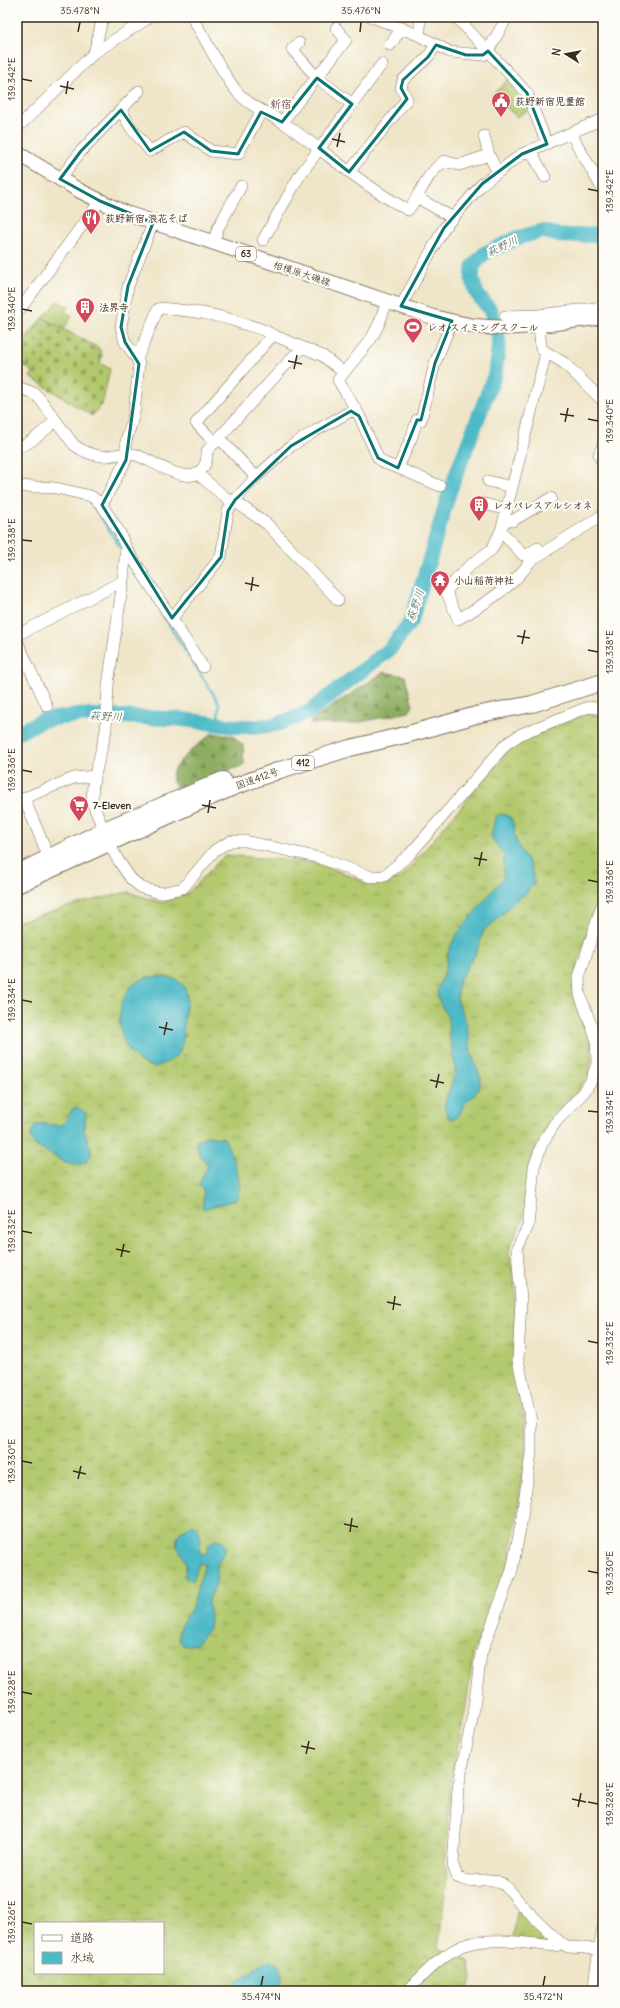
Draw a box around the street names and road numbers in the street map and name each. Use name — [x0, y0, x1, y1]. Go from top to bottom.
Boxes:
road number: 63 — [236, 247, 256, 261]
street label: 相模原大磯線 — [271, 258, 332, 289]
road number: 412 — [292, 756, 314, 770]
street label: 国道412号 — [234, 765, 281, 792]

